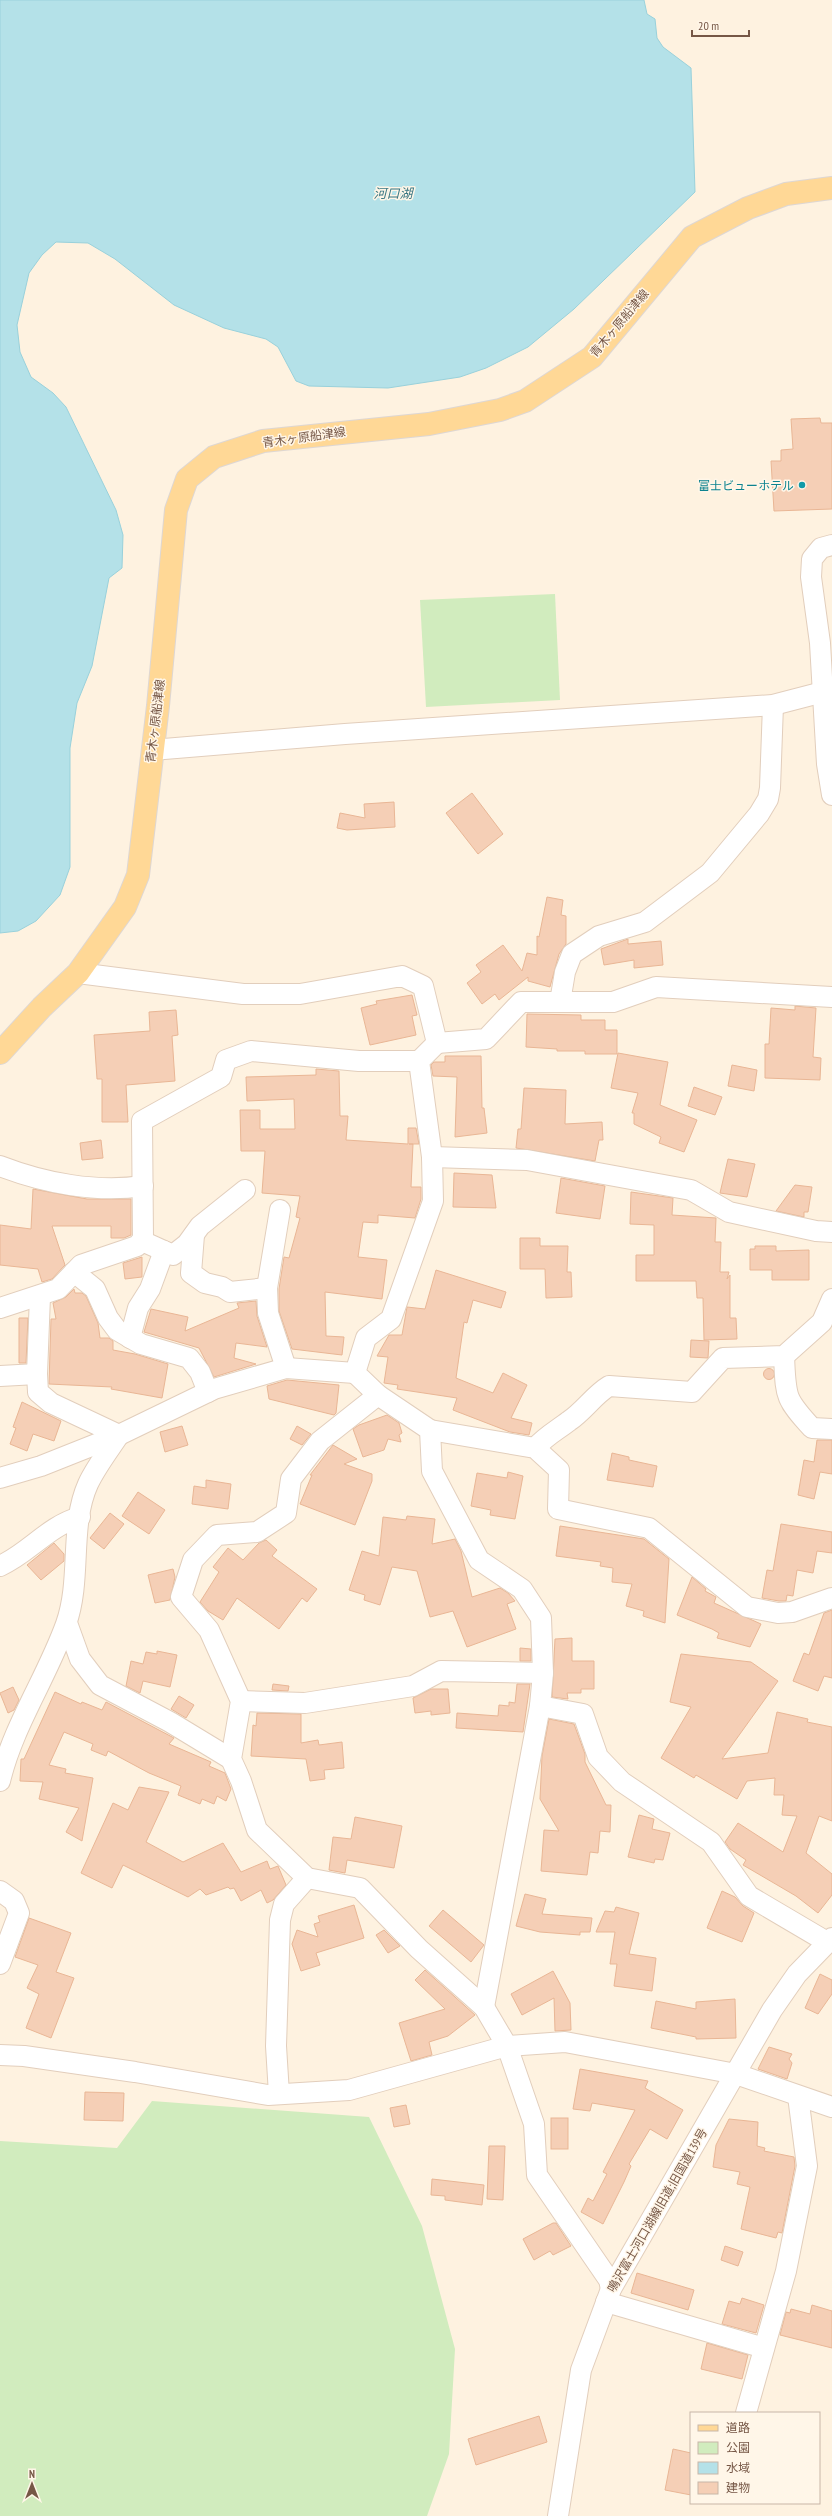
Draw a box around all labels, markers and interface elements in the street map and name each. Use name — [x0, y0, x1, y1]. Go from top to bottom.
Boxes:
scale bar — [692, 12, 749, 38]
text: 20 m — [698, 18, 719, 33]
water label: 河口湖 — [373, 185, 414, 202]
street label: 青木ヶ原船津線 — [586, 286, 652, 360]
street label: 青木ヶ原船津線 — [261, 424, 347, 450]
place label: 富士ビューホテル — [698, 478, 794, 493]
marker: 富士ビューホテル — [797, 480, 807, 490]
street label: 青木ヶ原船津線 — [142, 678, 168, 764]
street label: 鳴沢富士河口湖線旧道;旧国道139号 — [604, 2125, 710, 2295]
legend — [690, 2412, 820, 2504]
text: 道路 — [726, 2420, 750, 2435]
text: 公園 — [726, 2440, 750, 2455]
text: 水域 — [726, 2460, 750, 2475]
north arrow — [12, 2464, 52, 2504]
text: N — [29, 2467, 35, 2481]
text: 建物 — [726, 2480, 750, 2495]

